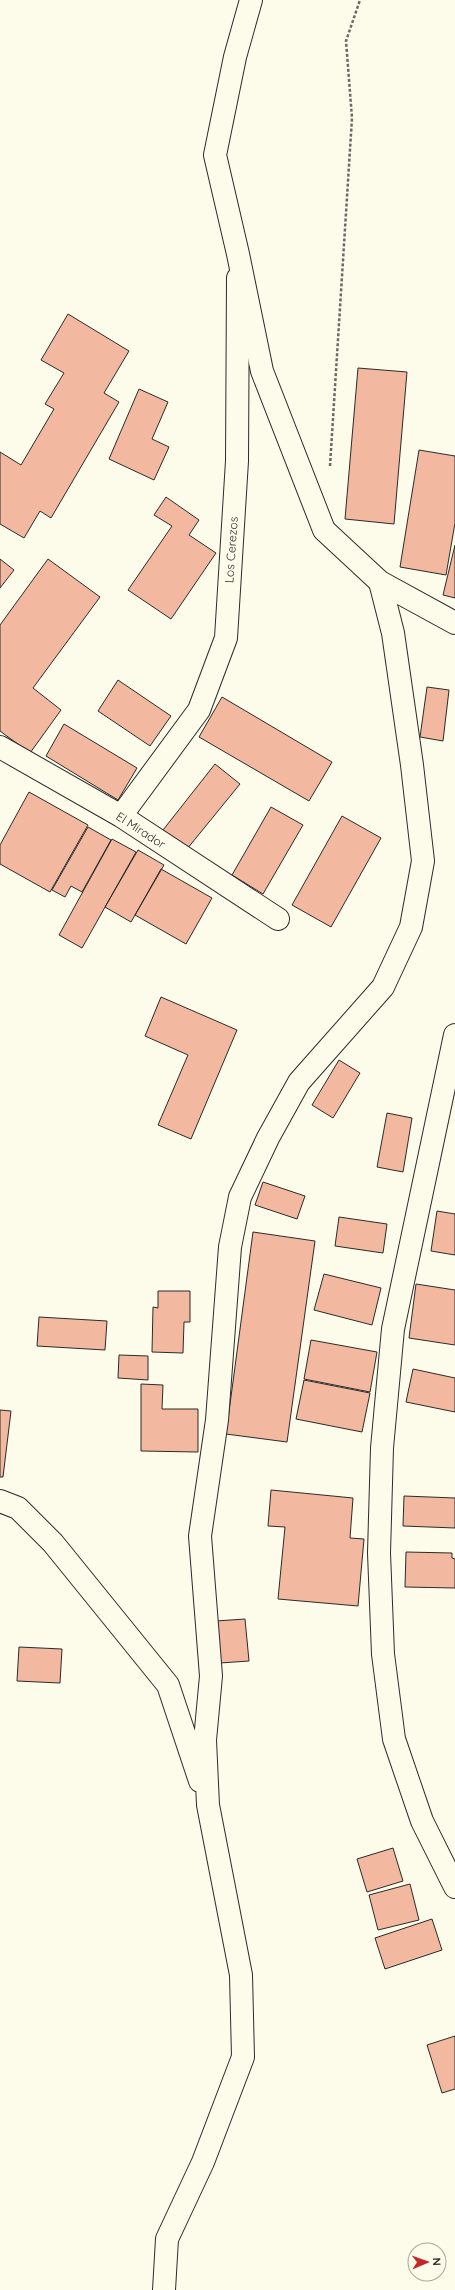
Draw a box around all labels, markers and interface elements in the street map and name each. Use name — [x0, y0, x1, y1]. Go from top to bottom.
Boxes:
street label: Los Cerezos — [221, 516, 241, 584]
street label: El Mirador — [113, 808, 169, 852]
north arrow — [407, 2242, 447, 2282]
text: N — [430, 2257, 444, 2266]

